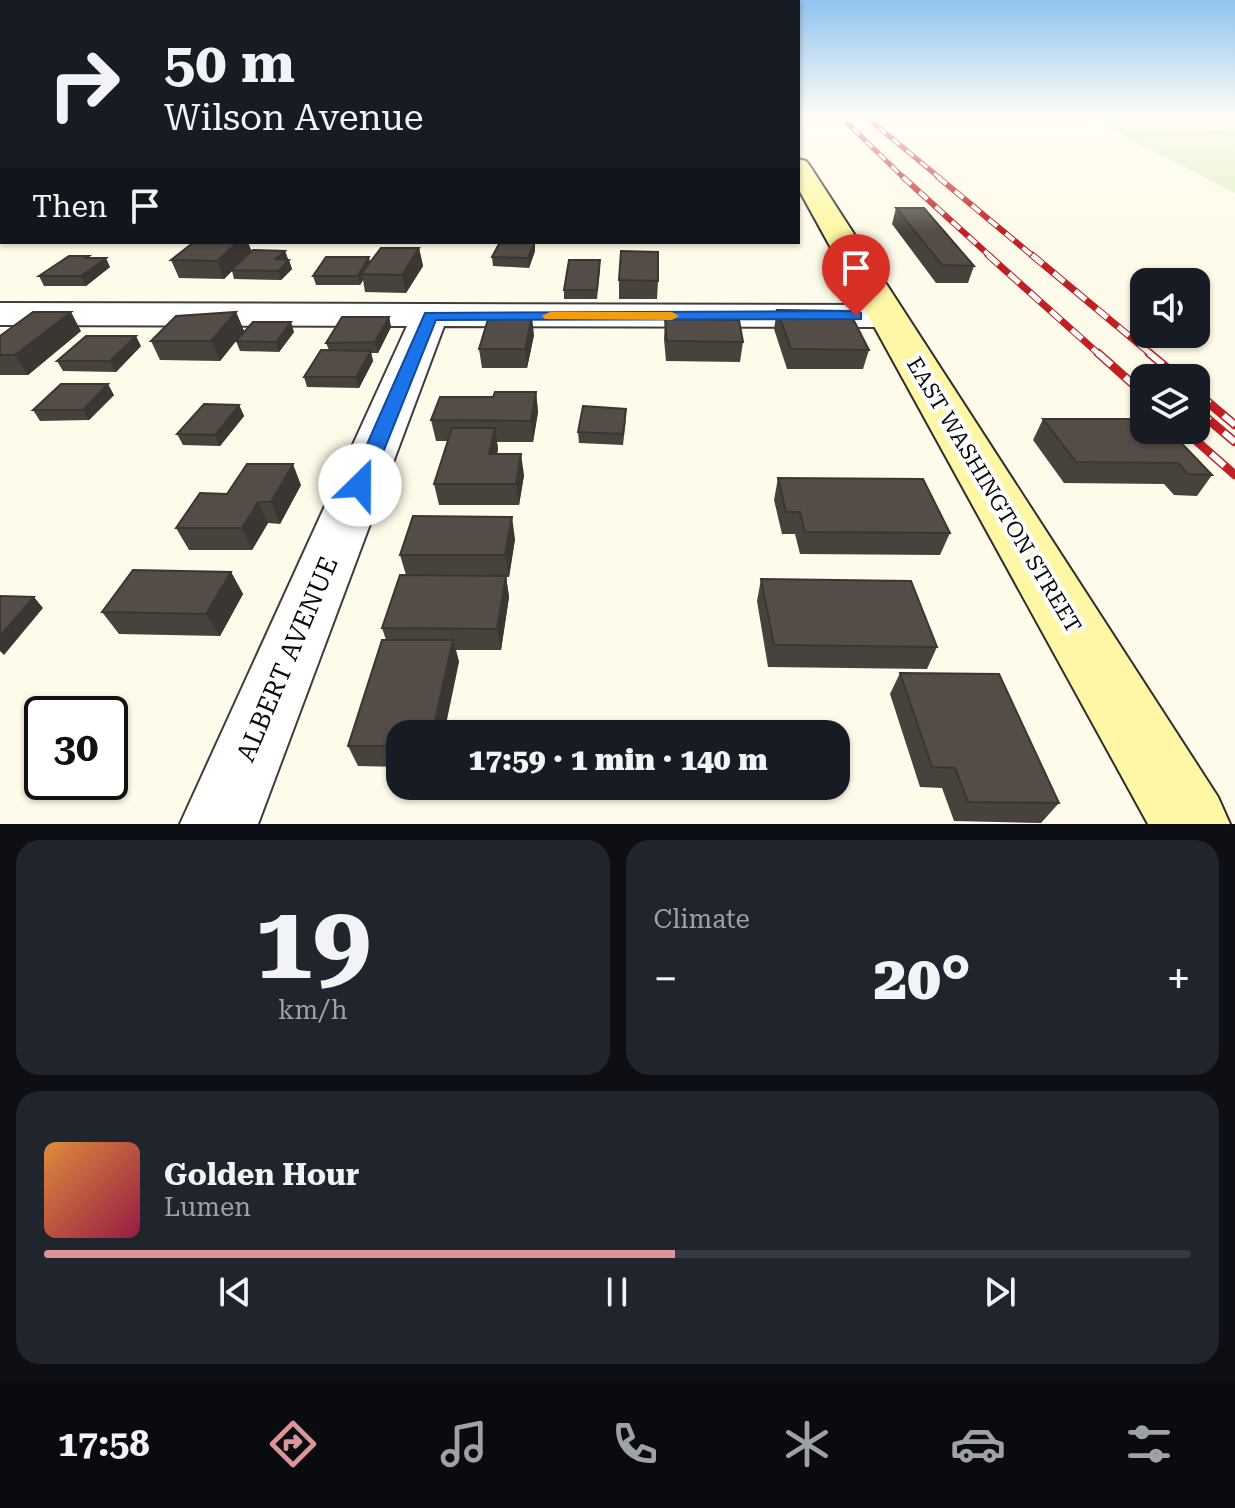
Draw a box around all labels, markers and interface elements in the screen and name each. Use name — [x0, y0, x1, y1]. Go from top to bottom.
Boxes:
text: 50 m — [164, 30, 295, 96]
icon: right — [32, 32, 136, 136]
text: Wilson Avenue — [164, 97, 424, 139]
icon: arrive — [123, 184, 167, 228]
text: Then — [32, 189, 107, 224]
pin — [822, 234, 890, 316]
icon: arrive — [834, 246, 878, 290]
map controls — [1130, 268, 1210, 444]
button: sound — [1130, 268, 1210, 348]
street label: EAST WASHINGTON STREET — [902, 353, 1086, 637]
button: layers — [1130, 364, 1210, 444]
position arrow — [318, 443, 402, 527]
street label: ALBERT AVENUE — [230, 552, 344, 766]
speed limit sign: 30 — [24, 696, 128, 800]
text: 17:59 · 1 min · 140 m — [468, 742, 768, 777]
text: 19 — [255, 882, 371, 1003]
text: Climate — [654, 904, 750, 934]
text: 20° — [874, 943, 971, 1014]
text: − — [654, 953, 678, 1005]
text: + — [1166, 953, 1191, 1005]
text: km/h — [278, 995, 348, 1025]
text: Golden Hour — [164, 1157, 359, 1192]
text: Lumen — [164, 1192, 251, 1222]
icon: previous — [213, 1270, 257, 1314]
icon: pause — [595, 1270, 639, 1314]
icon: next — [978, 1270, 1022, 1314]
icon: directions — [265, 1416, 321, 1472]
icon: music — [436, 1416, 492, 1472]
icon: phone — [607, 1416, 663, 1472]
icon: climate — [779, 1416, 835, 1472]
icon: car — [950, 1416, 1006, 1472]
icon: filters — [1121, 1416, 1177, 1472]
text: 17:58 — [58, 1423, 150, 1465]

